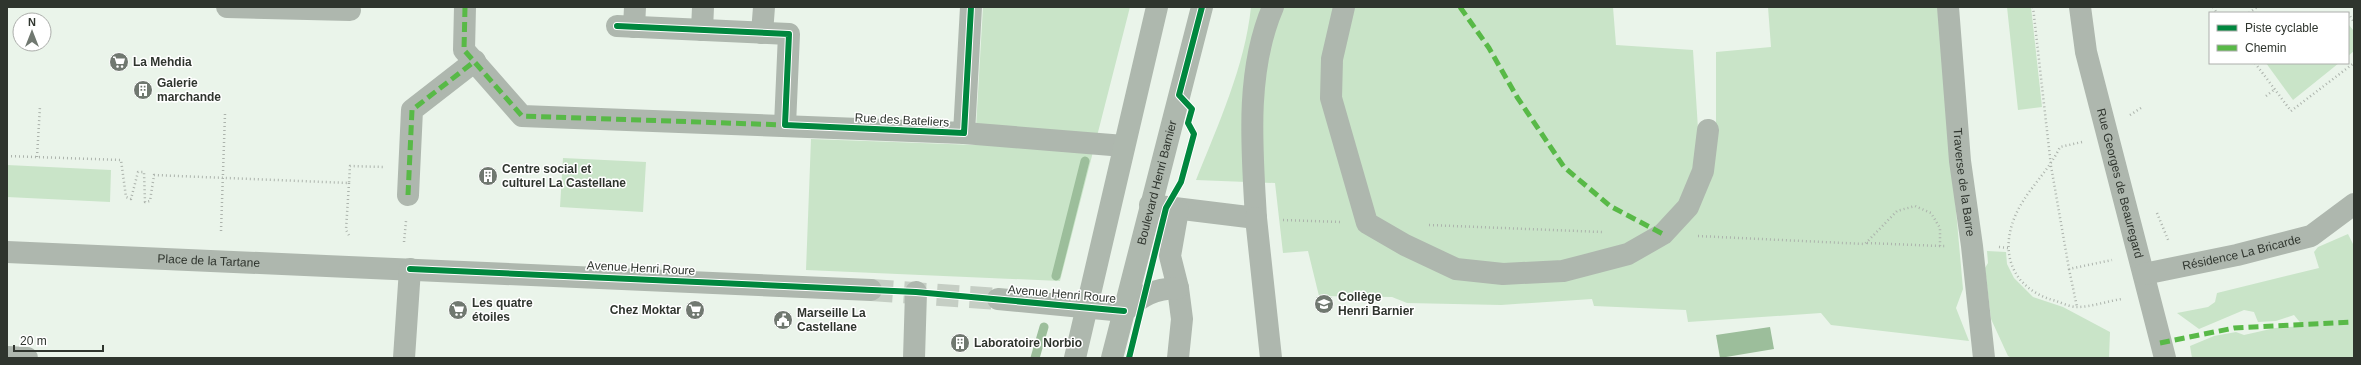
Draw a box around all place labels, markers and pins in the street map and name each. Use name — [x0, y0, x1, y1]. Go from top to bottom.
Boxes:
supermarket icon: La Mehdia — [108, 51, 130, 73]
place label: La Mehdia — [133, 55, 192, 69]
place label: Galerie marchande — [157, 76, 221, 104]
building icon: Galerie marchande — [132, 79, 154, 101]
place label: Centre social et culturel La Castellane — [502, 162, 626, 190]
building icon: Centre social et culturel La Castellane — [477, 165, 499, 187]
place label: Collège Henri Barnier — [1338, 290, 1414, 318]
school or university icon: Collège Henri Barnier — [1313, 293, 1335, 315]
place label: Les quatre étoiles — [472, 296, 533, 324]
supermarket icon: Les quatre étoiles — [447, 299, 469, 321]
supermarket icon: Chez Moktar — [684, 299, 706, 321]
place label: Chez Moktar — [610, 303, 681, 317]
place label: Marseille La Castellane — [797, 306, 866, 334]
public building icon: Marseille La Castellane — [772, 309, 794, 331]
building icon: Laboratoire Norbio — [949, 332, 971, 354]
place label: Laboratoire Norbio — [974, 336, 1082, 350]

